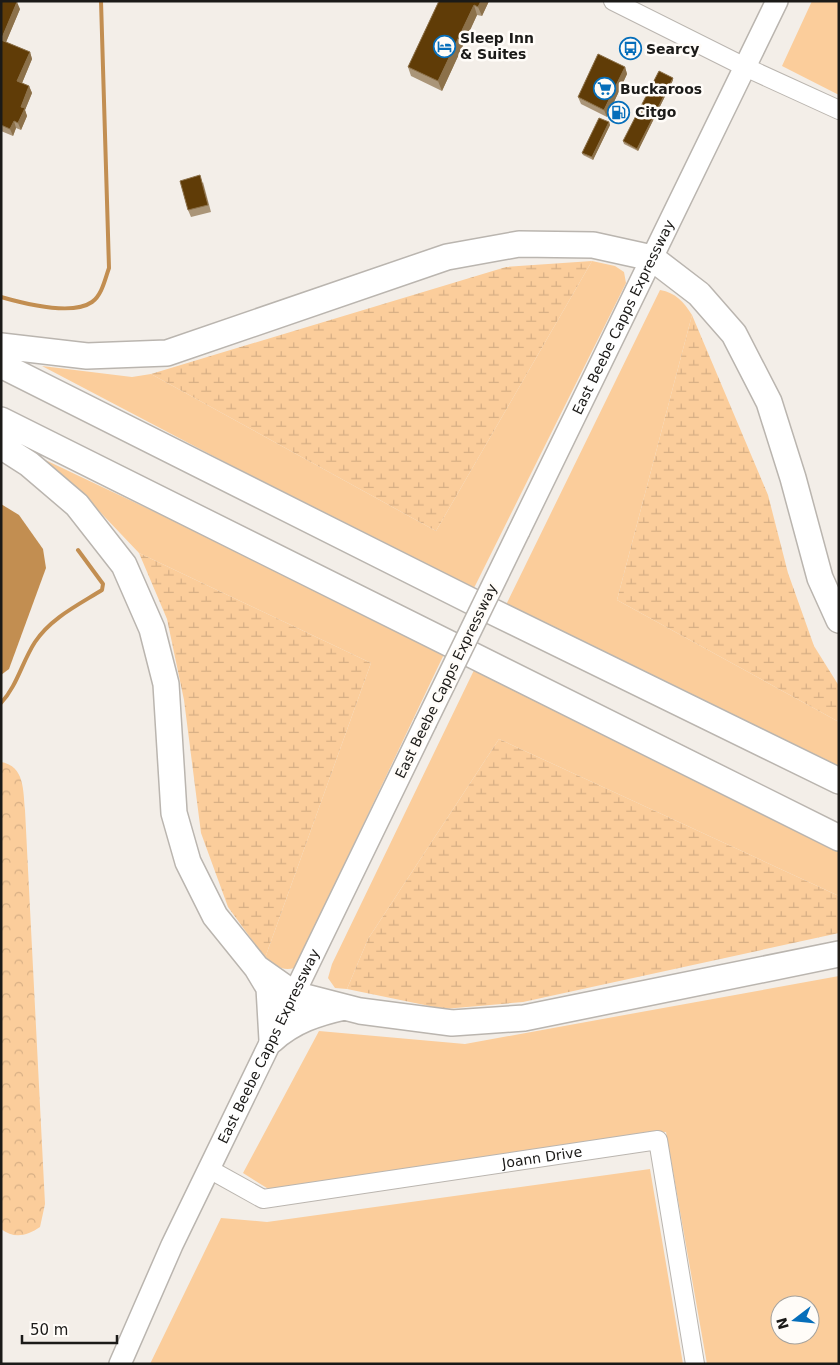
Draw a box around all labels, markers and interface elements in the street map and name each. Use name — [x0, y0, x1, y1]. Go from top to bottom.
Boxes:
place label: Sleep Inn & Suites — [460, 30, 534, 62]
hotel icon: Sleep Inn & Suites — [432, 34, 456, 58]
bus stop icon: Searcy — [618, 37, 642, 61]
place label: Searcy — [646, 41, 699, 57]
supermarket icon: Buckaroos — [592, 77, 616, 101]
place label: Buckaroos — [620, 81, 702, 97]
fuel station icon: Citgo — [607, 100, 631, 124]
place label: Citgo — [635, 104, 677, 120]
street label: East Beebe Capps Expressway — [569, 217, 677, 417]
street label: East Beebe Capps Expressway — [392, 581, 500, 781]
street label: East Beebe Capps Expressway — [215, 946, 323, 1146]
street label: Joann Drive — [500, 1143, 583, 1171]
north arrow — [770, 1295, 820, 1345]
scale bar — [22, 1312, 118, 1344]
text: N — [773, 1316, 792, 1331]
text: 50 m — [30, 1321, 68, 1339]

